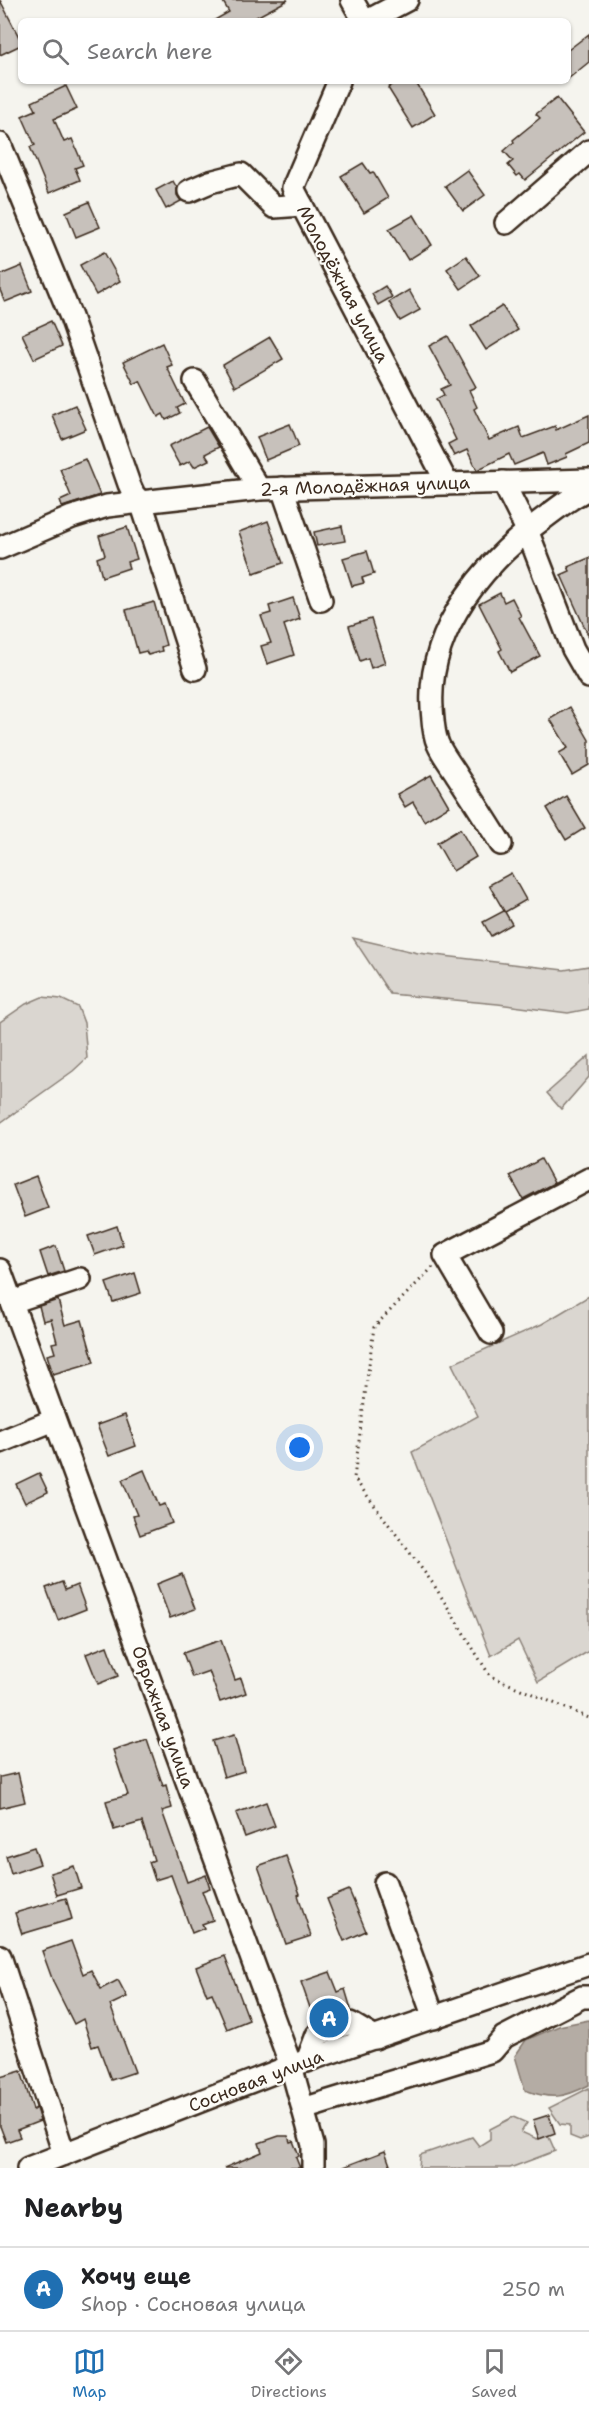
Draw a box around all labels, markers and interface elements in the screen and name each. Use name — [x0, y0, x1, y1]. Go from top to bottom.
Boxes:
search box — [18, 18, 571, 84]
icon: search — [39, 35, 72, 68]
text: Search here — [87, 37, 213, 66]
street label: Молодёжная улица — [291, 201, 395, 367]
street label: 2-я Молодёжная улица — [260, 470, 470, 502]
your location — [285, 1433, 314, 1462]
street label: Овражная улица — [126, 1642, 200, 1792]
pin: A — [310, 1996, 348, 2040]
street label: Сосновая улица — [185, 2044, 327, 2118]
text: Nearby — [24, 2190, 123, 2225]
text: Хочу еще — [81, 2262, 191, 2291]
text: A — [36, 2276, 51, 2302]
text: 250 m — [501, 2276, 565, 2302]
text: Shop · Сосновая улица — [81, 2291, 306, 2317]
tab: Map — [72, 2345, 106, 2402]
tab: Directions — [251, 2345, 327, 2402]
tab: Saved — [471, 2345, 517, 2402]

